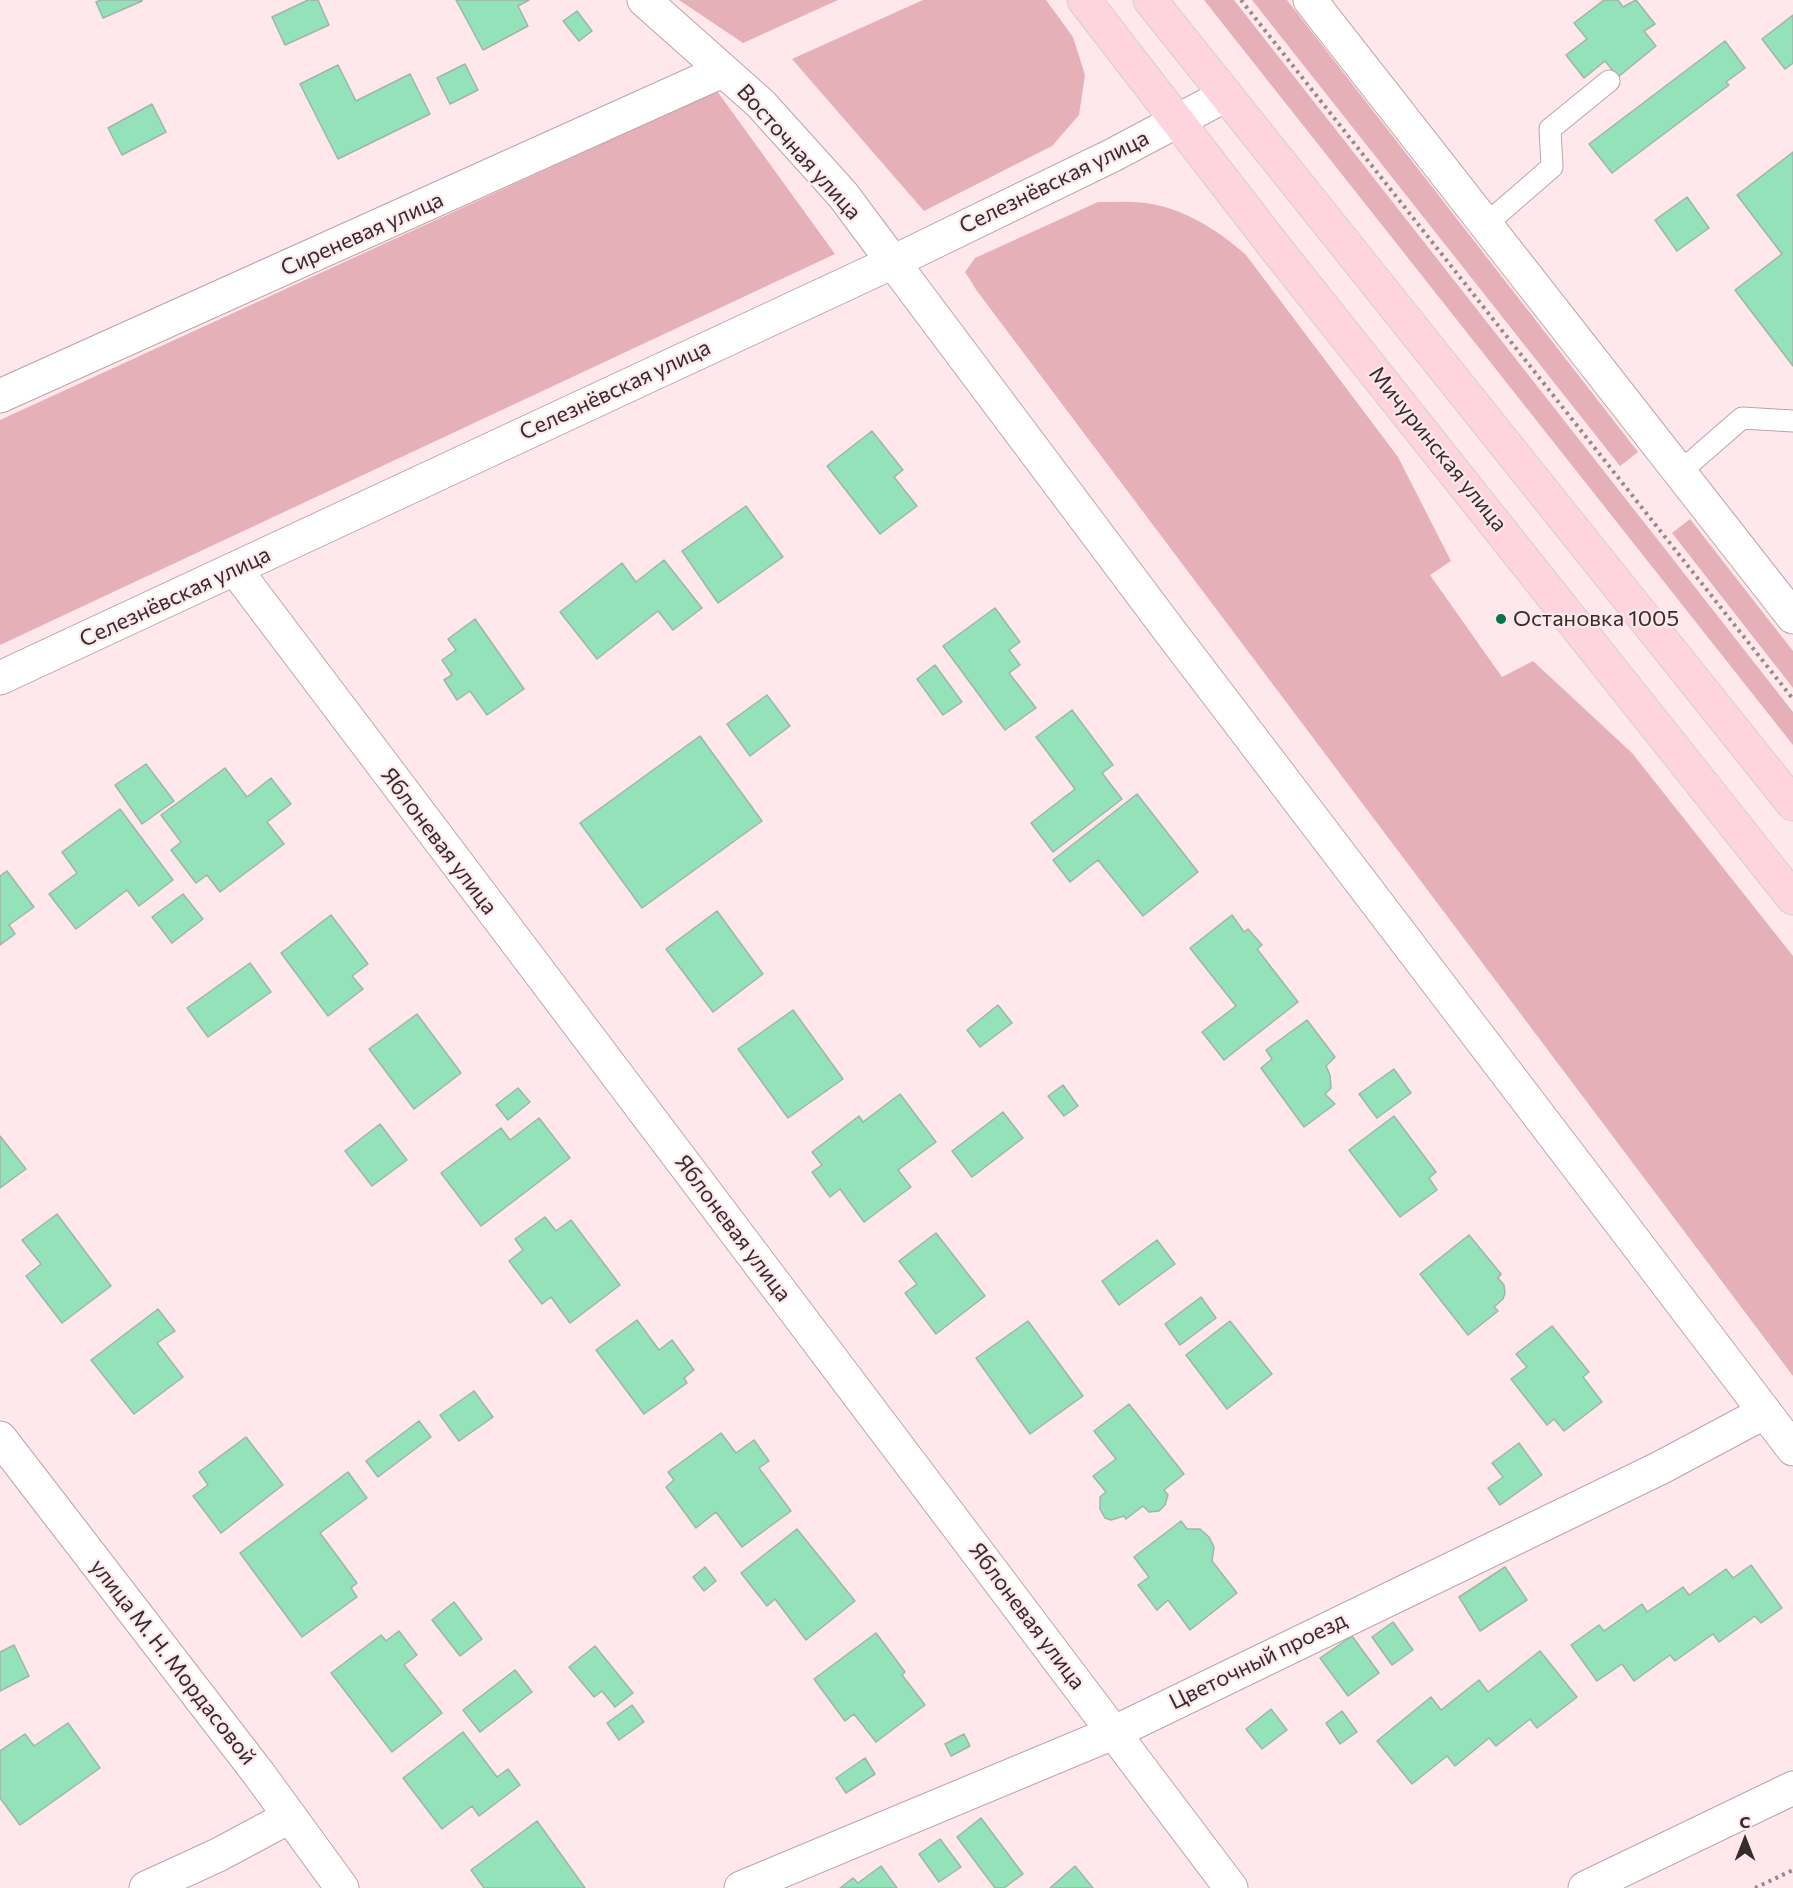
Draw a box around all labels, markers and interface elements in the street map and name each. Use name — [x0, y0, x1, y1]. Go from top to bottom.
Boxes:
street label: Восточная улица — [731, 79, 867, 225]
street label: Селезнёвская улица — [955, 125, 1153, 239]
street label: Сиреневая улица — [277, 186, 447, 282]
street label: Селезнёвская улица — [515, 334, 715, 446]
street label: Мичуринская улица — [1363, 361, 1513, 537]
street label: Селезнёвская улица — [75, 541, 275, 653]
place label: Остановка 1005 — [1513, 606, 1679, 632]
marker: Остановка 1005 — [1494, 612, 1508, 626]
street label: Яблоневая улица — [375, 762, 503, 920]
street label: Яблоневая улица — [669, 1149, 797, 1307]
street label: Яблоневая улица — [963, 1537, 1091, 1695]
street label: улица М. Н. Мордасовой — [85, 1554, 261, 1770]
street label: Цветочный проезд — [1165, 1607, 1351, 1715]
north arrow — [1715, 1810, 1775, 1870]
text: С — [1740, 1812, 1750, 1831]

